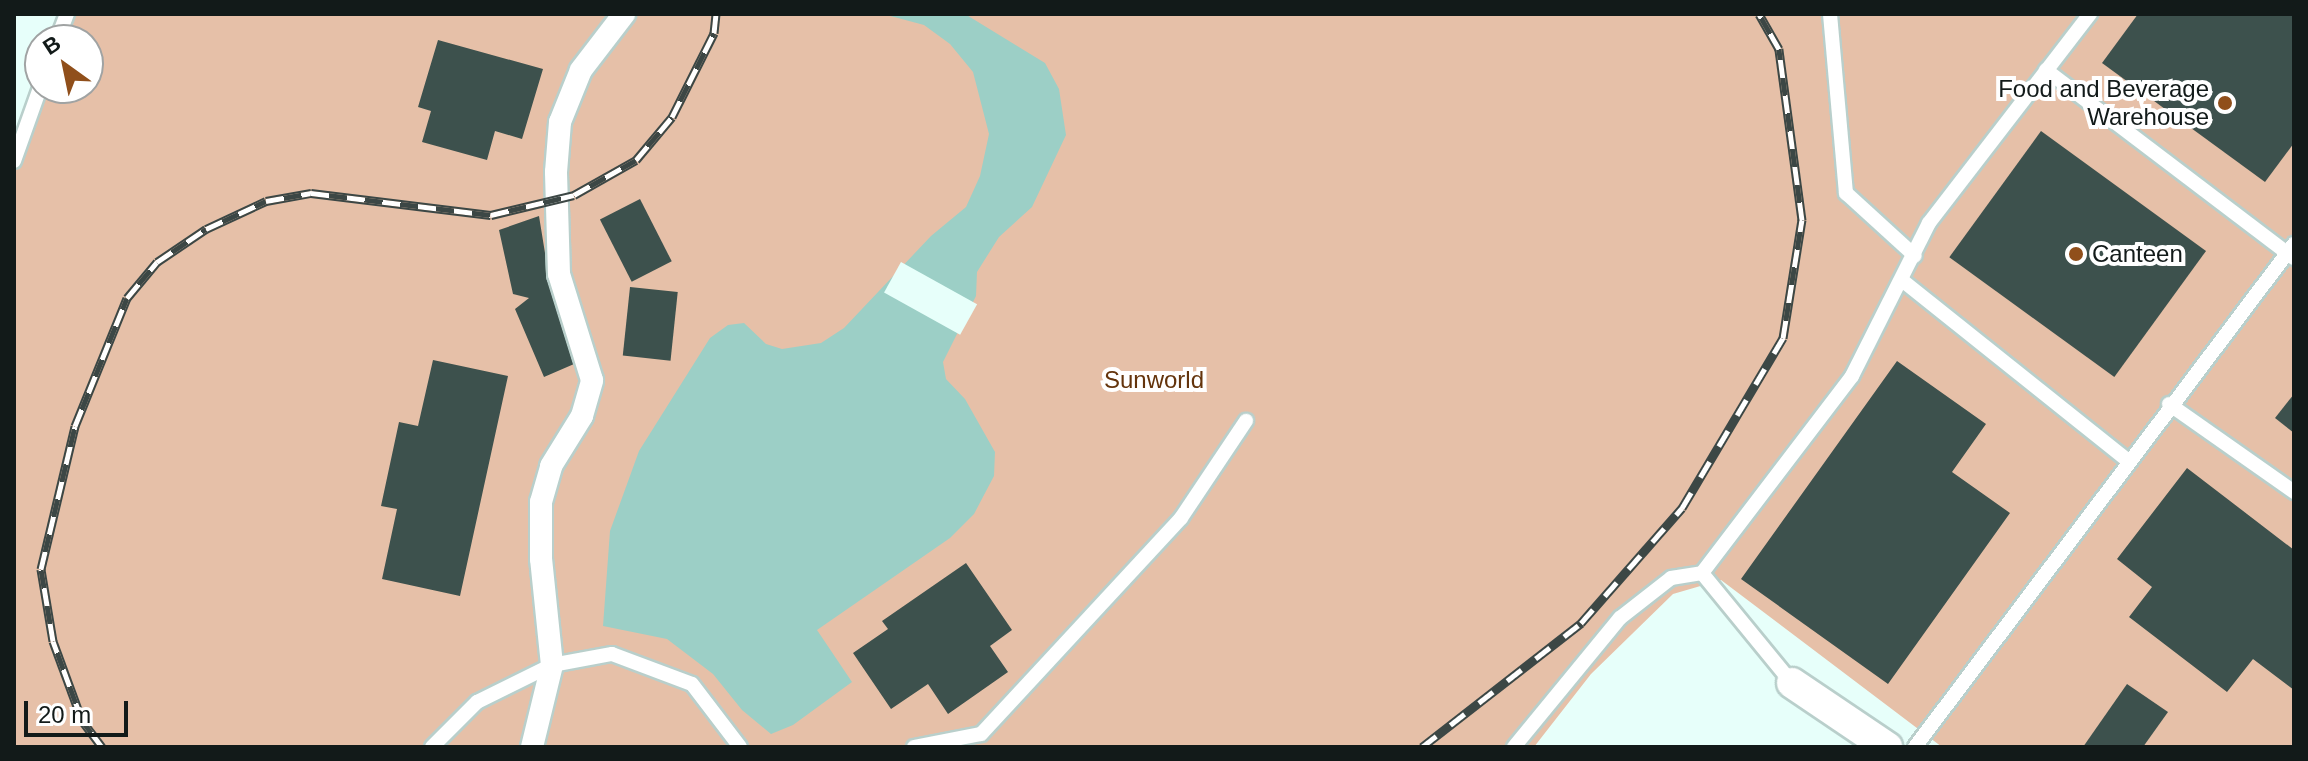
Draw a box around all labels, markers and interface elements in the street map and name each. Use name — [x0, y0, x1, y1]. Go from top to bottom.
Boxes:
north arrow — [24, 24, 104, 104]
text: B — [38, 30, 65, 60]
place label: Food and Beverage Warehouse — [1998, 75, 2209, 131]
marker: Food and Beverage Warehouse — [2216, 94, 2234, 112]
place label: Canteen — [2092, 240, 2183, 268]
marker: Canteen — [2067, 245, 2085, 263]
park label: Sunworld — [1104, 366, 1204, 394]
scale bar — [28, 685, 132, 735]
text: 20 m — [38, 701, 91, 728]

